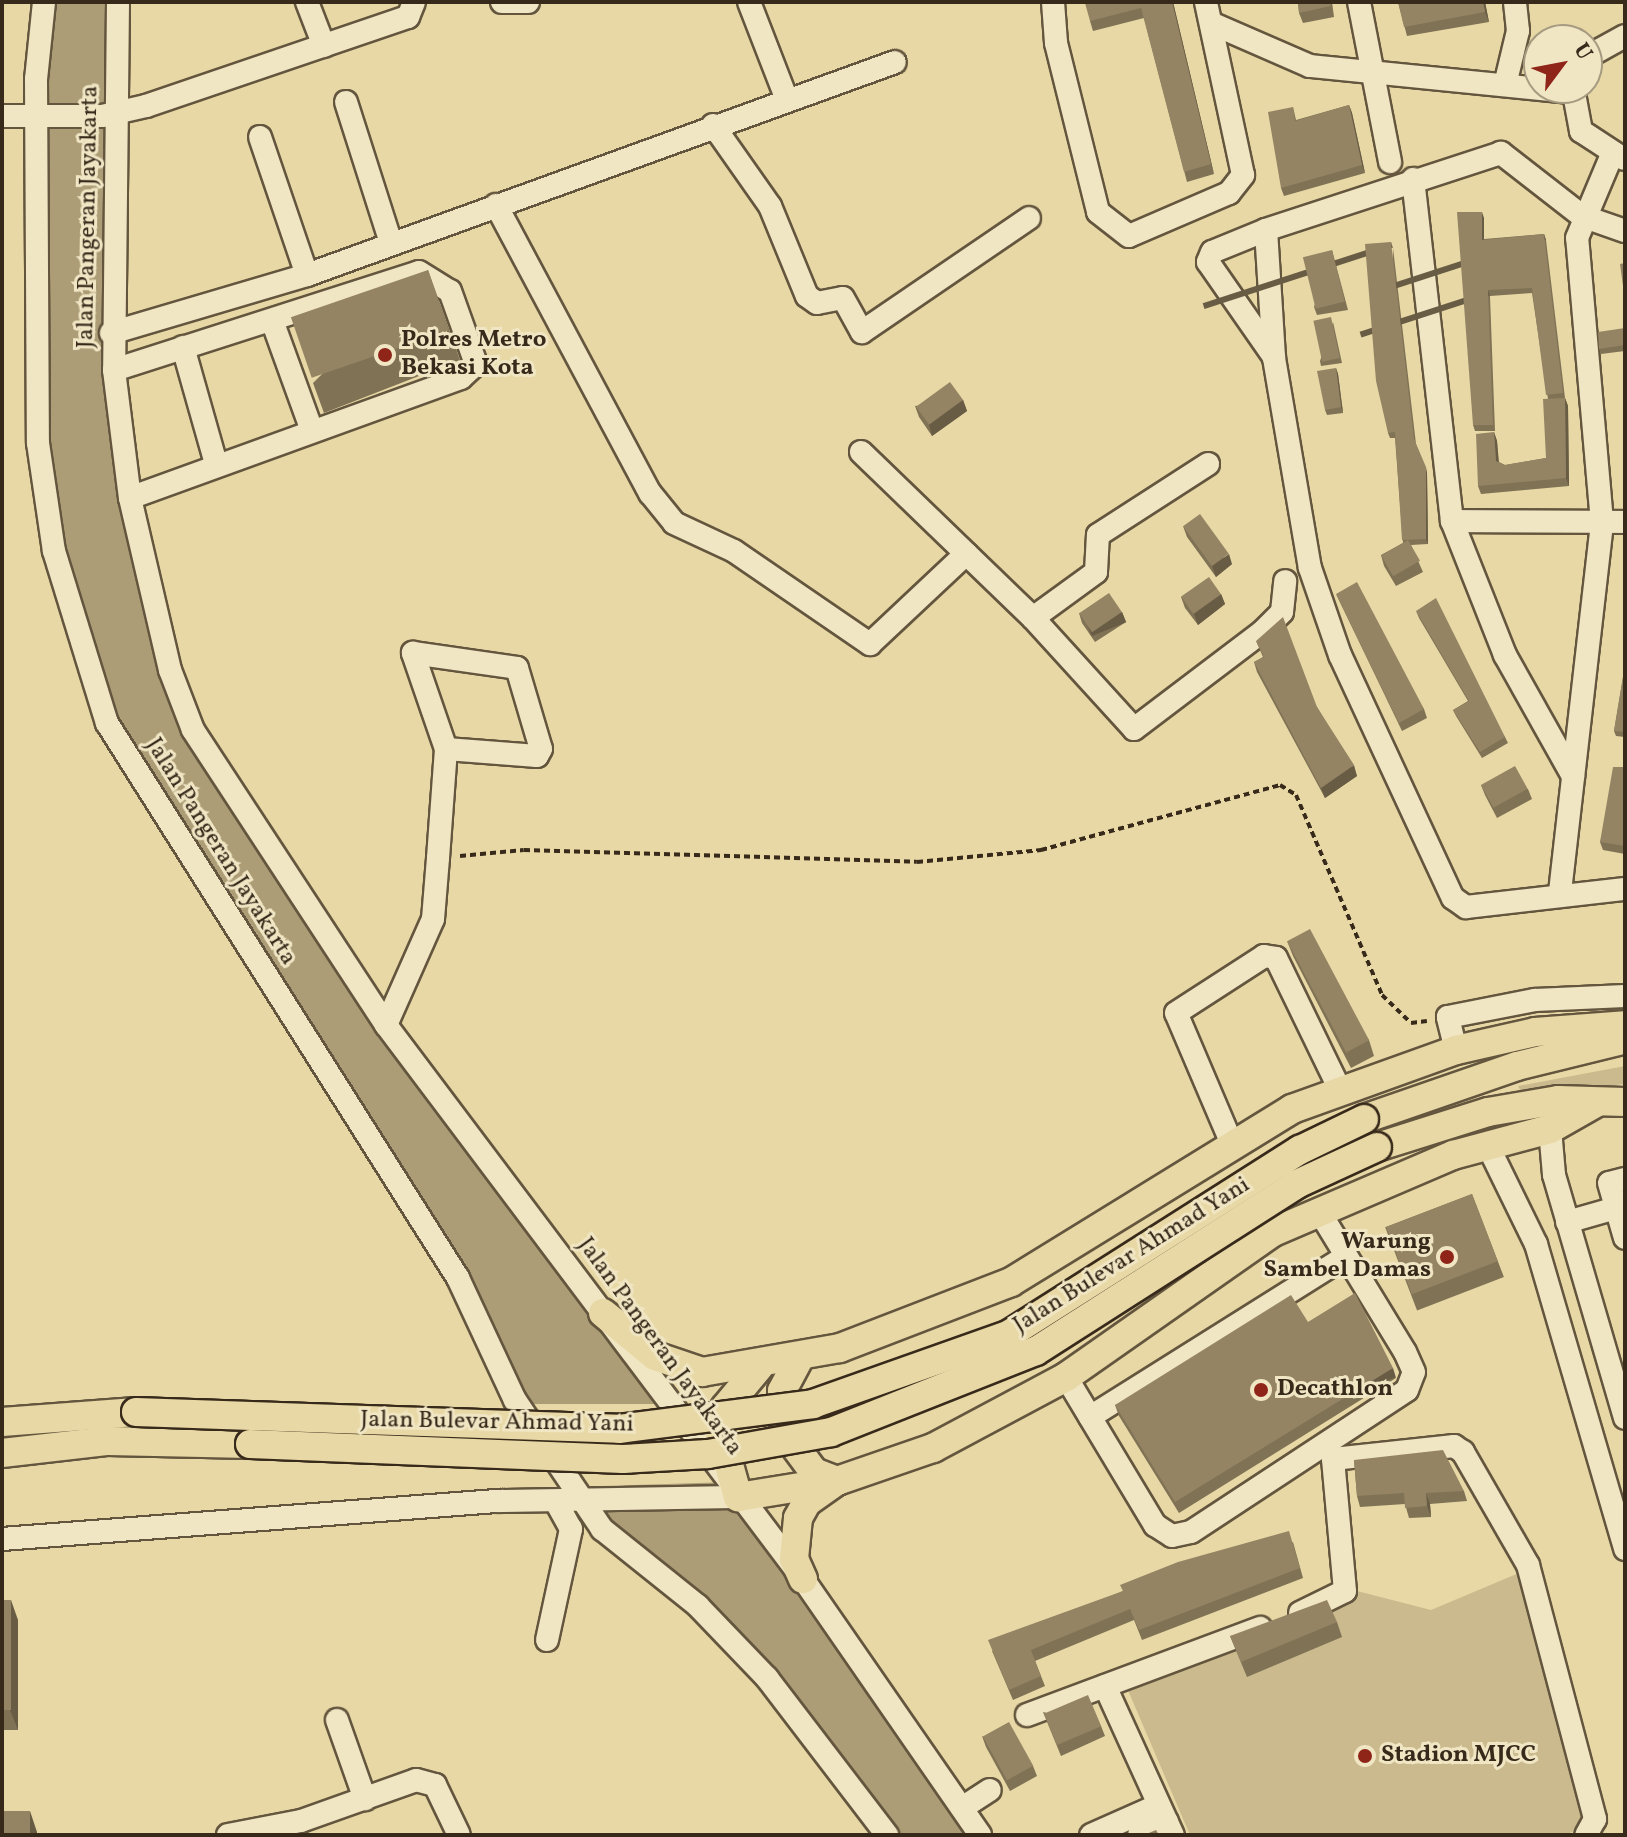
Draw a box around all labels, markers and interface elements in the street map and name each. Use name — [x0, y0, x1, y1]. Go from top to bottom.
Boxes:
north arrow — [1523, 24, 1603, 104]
text: U — [1565, 37, 1599, 67]
street label: Jalan Pangeran Jayakarta — [72, 85, 106, 349]
place label: Polres Metro Bekasi Kota — [401, 327, 546, 383]
marker: Polres Metro Bekasi Kota — [376, 346, 394, 364]
street label: Jalan Pangeran Jayakarta — [138, 733, 302, 971]
street label: Jalan Bulevar Ahmad Yani — [1008, 1171, 1256, 1341]
place label: Warung Sambel Damas — [1264, 1229, 1431, 1285]
street label: Jalan Pangeran Jayakarta — [570, 1232, 748, 1462]
marker: Warung Sambel Damas — [1438, 1248, 1456, 1266]
place label: Decathlon — [1277, 1376, 1393, 1404]
marker: Decathlon — [1252, 1381, 1270, 1399]
street label: Jalan Bulevar Ahmad Yani — [360, 1406, 634, 1440]
place label: Stadion MJCC — [1381, 1742, 1536, 1770]
marker: Stadion MJCC — [1356, 1747, 1374, 1765]

